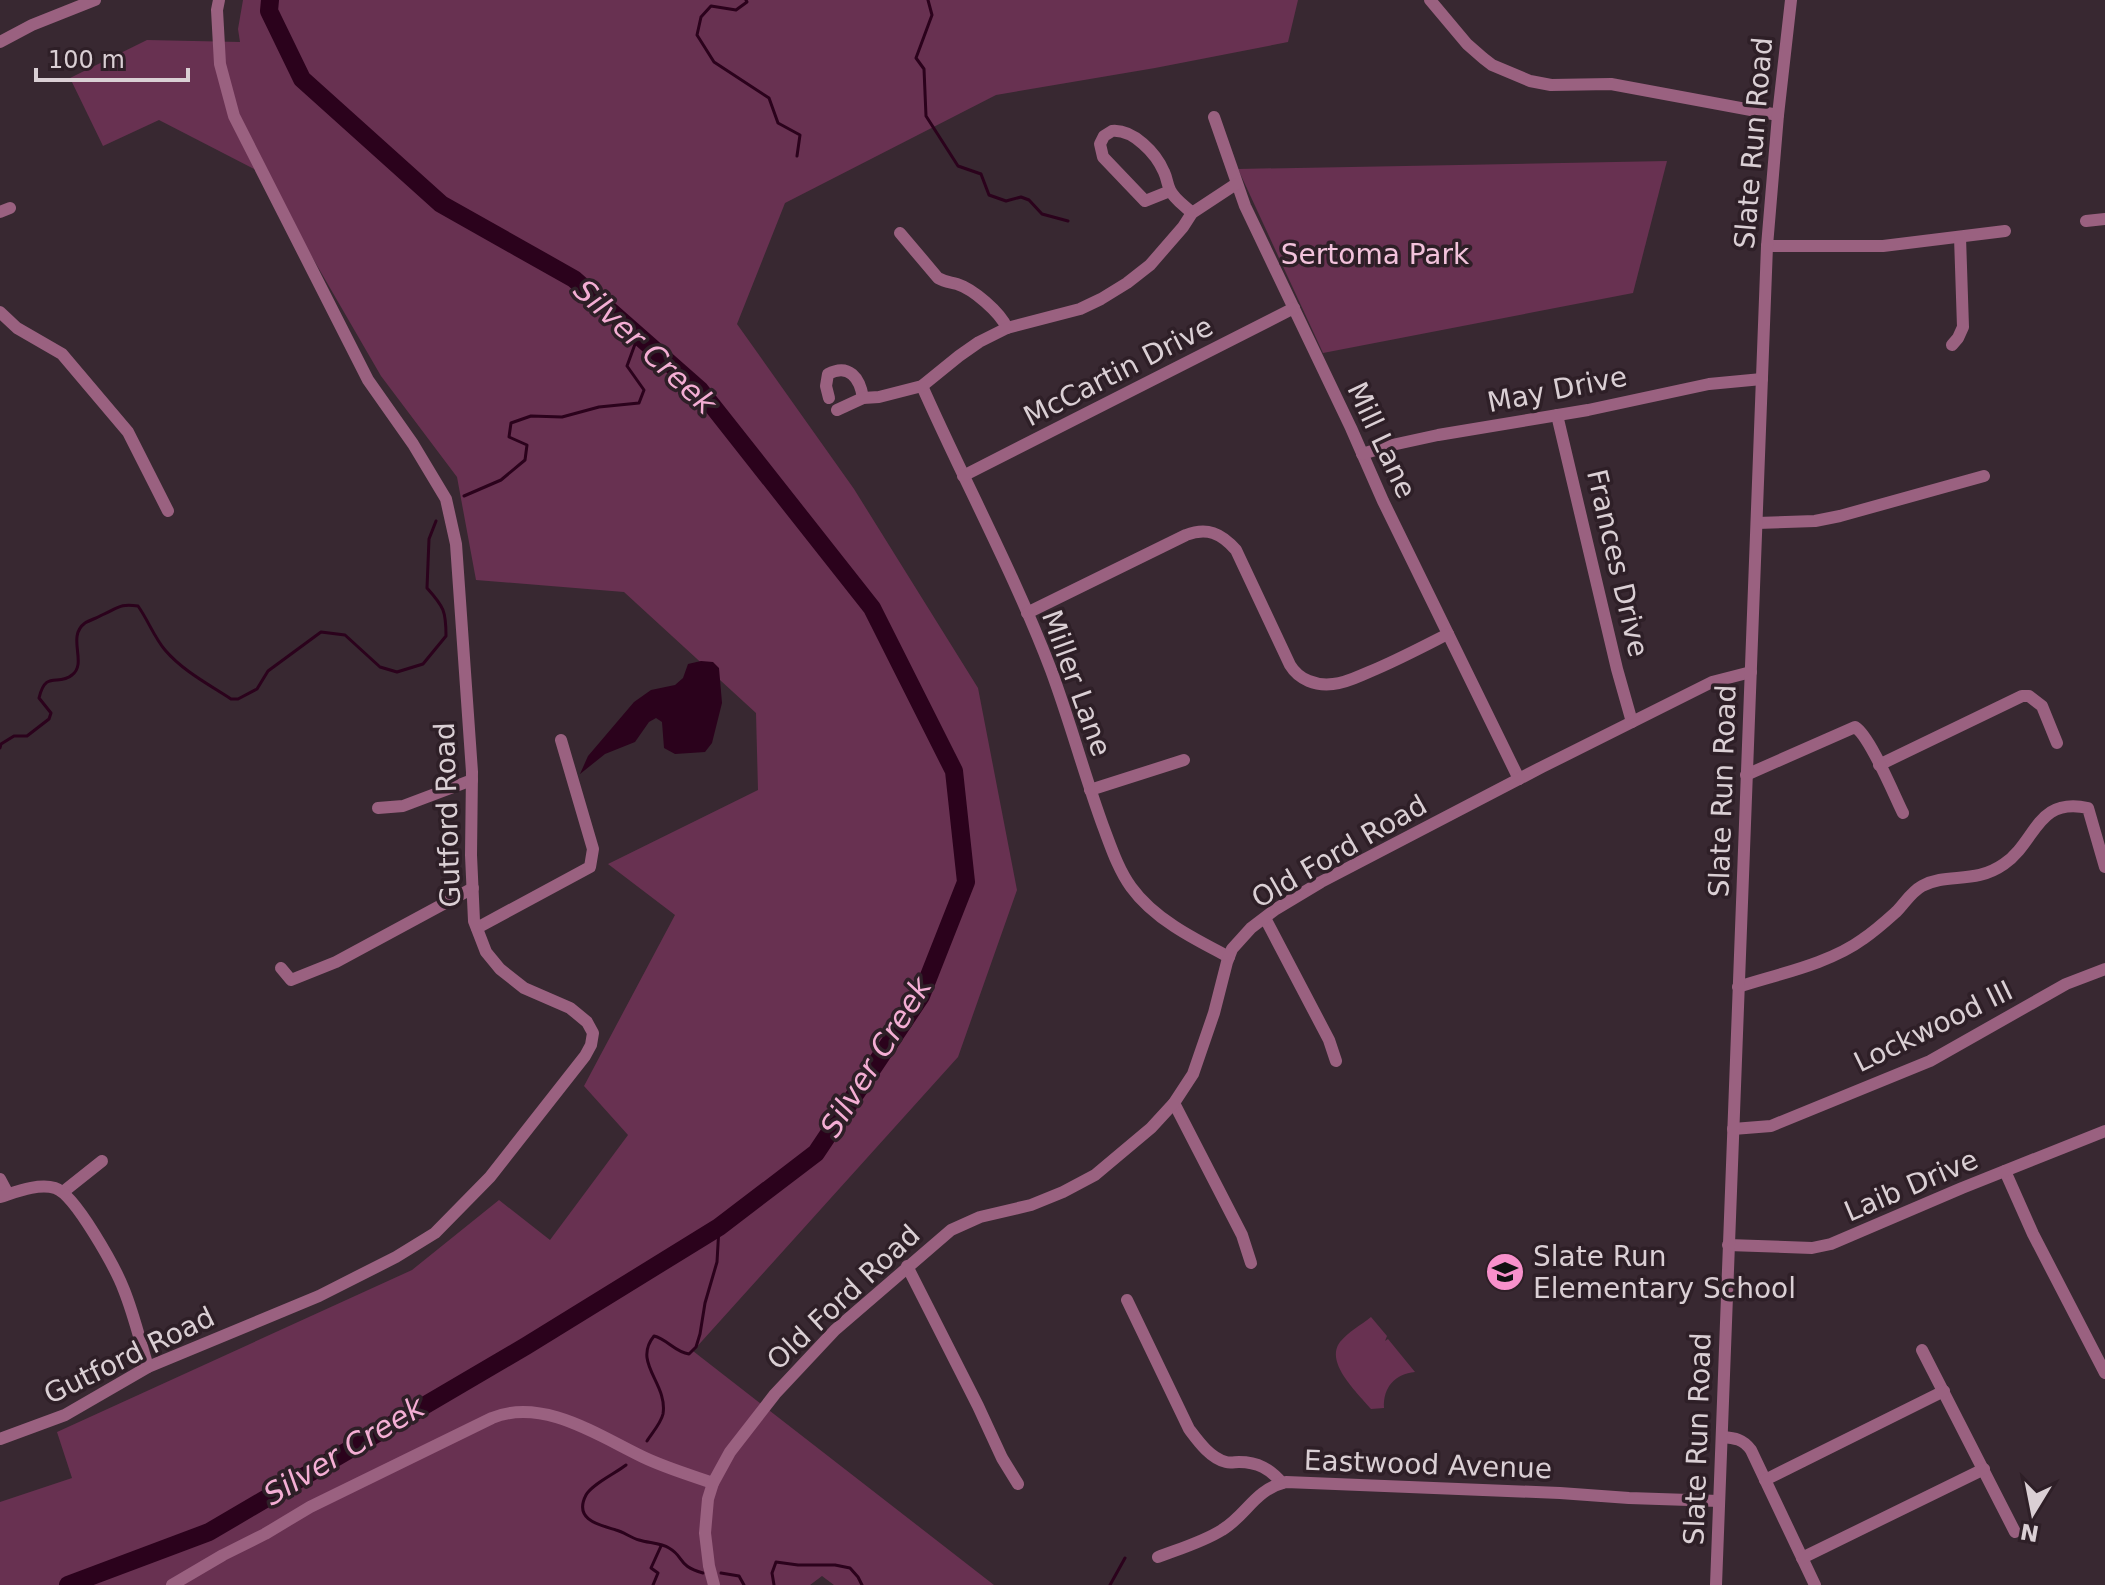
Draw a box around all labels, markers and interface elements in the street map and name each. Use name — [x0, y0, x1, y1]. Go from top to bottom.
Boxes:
scale bar — [36, 32, 188, 82]
street label: Slate Run Road — [1728, 36, 1779, 250]
text: 100 m — [48, 46, 125, 74]
park label: Sertoma Park — [1281, 238, 1470, 271]
water label: Silver Creek — [567, 272, 725, 422]
street label: McCartin Drive — [1018, 310, 1218, 433]
street label: May Drive — [1485, 360, 1630, 419]
street label: Mill Lane — [1340, 377, 1423, 503]
street label: Frances Drive — [1580, 466, 1655, 660]
street label: Miller Lane — [1035, 606, 1118, 761]
street label: Slate Run Road — [1702, 684, 1743, 898]
street label: Gutford Road — [428, 722, 467, 908]
street label: Old Ford Road — [1246, 788, 1433, 915]
water label: Silver Creek — [813, 969, 939, 1143]
street label: Lockwood III — [1848, 974, 2018, 1079]
street label: Laib Drive — [1839, 1143, 1983, 1228]
street label: Old Ford Road — [760, 1218, 927, 1377]
place label: Slate Run Elementary School — [1533, 1240, 1796, 1305]
school or university icon: Slate Run Elementary School — [1484, 1251, 1526, 1293]
street label: Gutford Road — [39, 1300, 220, 1411]
street label: Slate Run Road — [1677, 1332, 1718, 1546]
water label: Silver Creek — [257, 1388, 432, 1512]
street label: Eastwood Avenue — [1303, 1444, 1553, 1485]
north arrow — [1993, 1473, 2073, 1553]
text: N — [2018, 1518, 2041, 1546]

